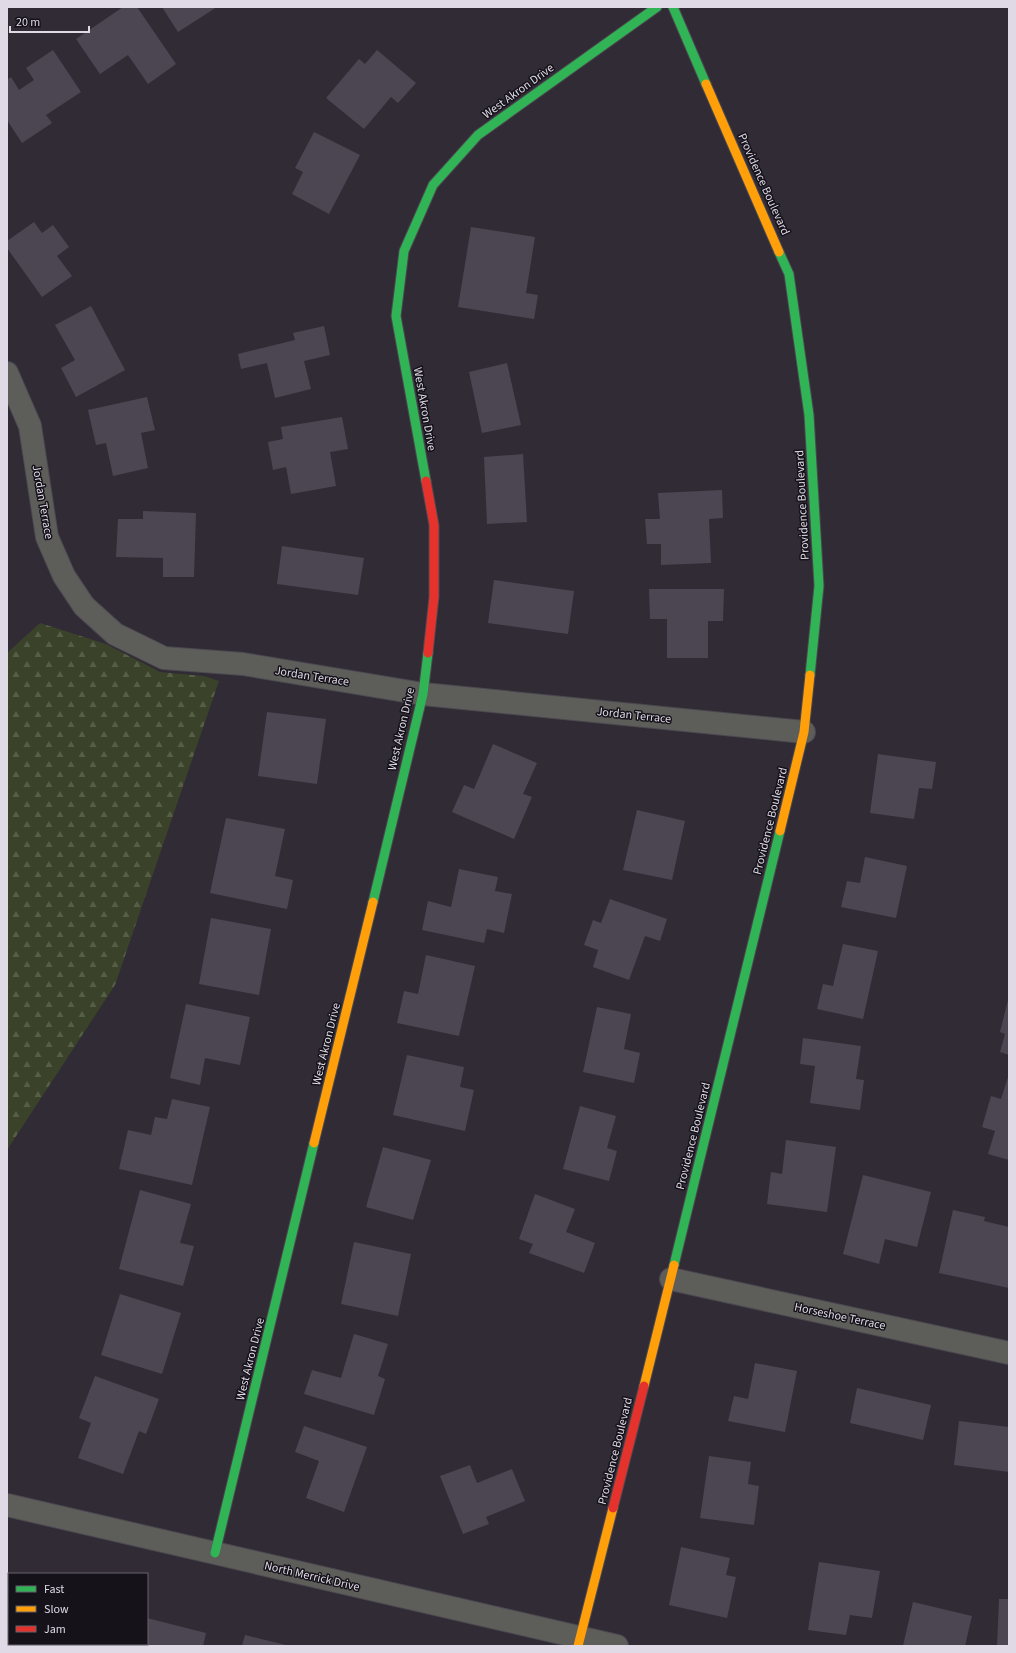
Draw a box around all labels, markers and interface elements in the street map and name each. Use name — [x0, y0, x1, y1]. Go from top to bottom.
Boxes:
scale bar — [10, 8, 89, 34]
text: 20 m — [16, 14, 40, 31]
street label: West Akron Drive — [479, 60, 558, 123]
street label: Providence Boulevard — [733, 131, 794, 238]
street label: West Akron Drive — [409, 366, 440, 452]
street label: Providence Boulevard — [791, 450, 814, 560]
street label: Jordan Terrace — [28, 464, 57, 540]
street label: Jordan Terrace — [274, 662, 350, 691]
street label: West Akron Drive — [384, 686, 419, 772]
street label: Jordan Terrace — [596, 703, 672, 728]
street label: Providence Boulevard — [749, 766, 792, 876]
street label: West Akron Drive — [308, 1001, 345, 1087]
street label: Providence Boulevard — [672, 1081, 715, 1191]
street label: Horseshoe Terrace — [793, 1299, 887, 1334]
street label: West Akron Drive — [232, 1316, 269, 1402]
street label: Providence Boulevard — [594, 1396, 637, 1506]
street label: North Merrick Drive — [263, 1557, 361, 1596]
legend — [8, 1573, 148, 1645]
text: Fast — [44, 1581, 64, 1598]
text: Slow — [44, 1601, 69, 1618]
text: Jam — [44, 1621, 66, 1638]

